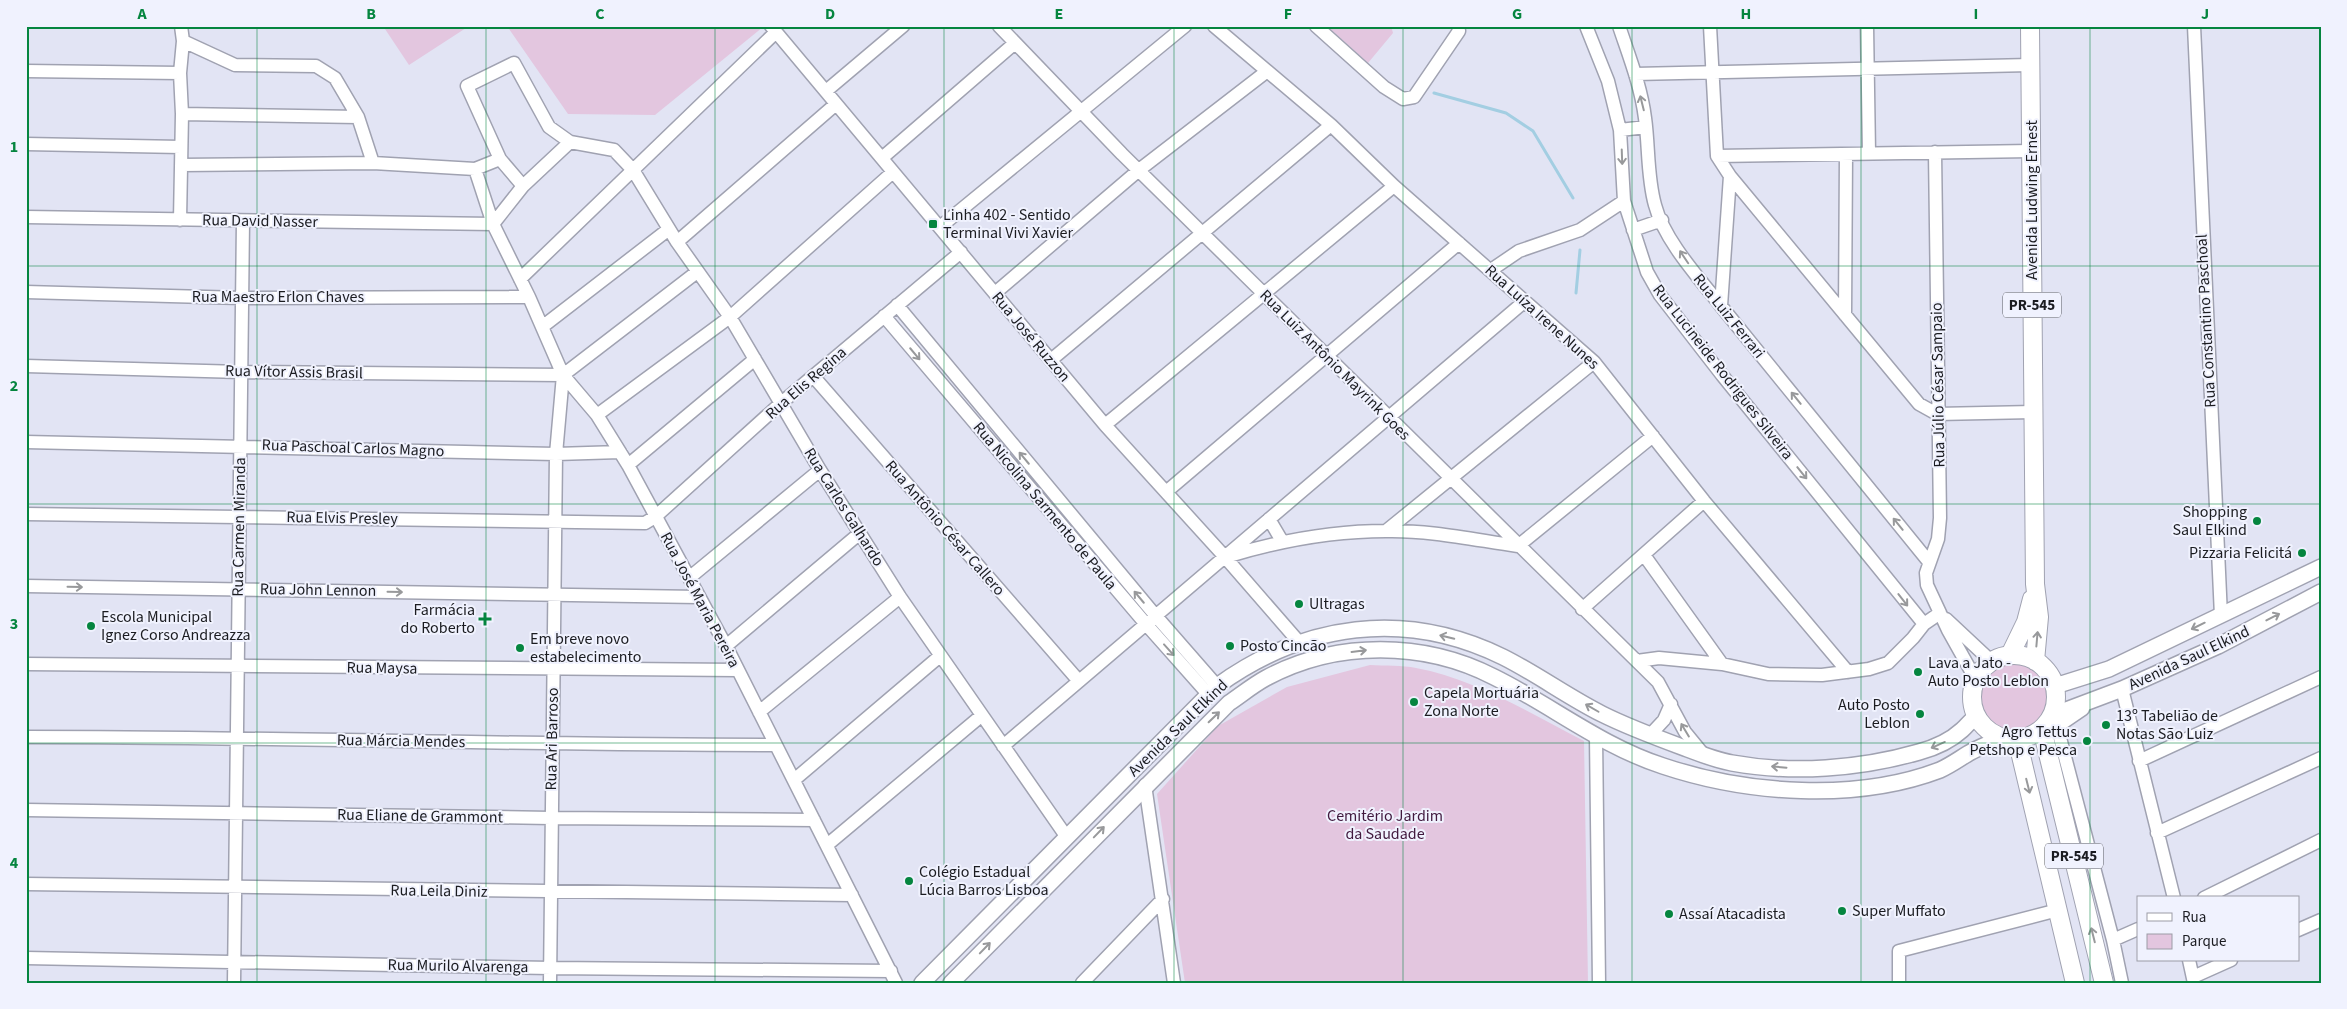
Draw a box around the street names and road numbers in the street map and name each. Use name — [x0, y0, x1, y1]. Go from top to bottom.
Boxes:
street label: Avenida Ludwing Ernest — [2021, 119, 2043, 280]
street label: Rua David Nasser — [202, 209, 319, 233]
street label: Rua Constantino Paschoal — [2190, 234, 2222, 408]
street label: Rua Luíza Irene Nunes — [1480, 260, 1604, 375]
street label: Rua Luiz Ferrari — [1688, 269, 1770, 363]
street label: Rua Lucineide Rodrigues Silveira — [1648, 280, 1798, 464]
street label: Rua Luiz Antônio Mayrink Goes — [1255, 285, 1415, 445]
street label: Rua Maestro Erlon Chaves — [192, 286, 364, 308]
street label: Rua José Ruzzon — [987, 287, 1075, 387]
road number: PR-545 — [2003, 292, 2061, 318]
street label: Rua Júlio César Sampaio — [1926, 302, 1950, 468]
street label: Rua Elis Regina — [761, 342, 851, 424]
street label: Rua Vítor Assis Brasil — [225, 360, 363, 384]
street label: Rua Nicolina Sarmento de Paula — [968, 417, 1122, 595]
street label: Rua Paschoal Carlos Magno — [261, 434, 445, 462]
street label: Rua Carlos Galhardo — [799, 443, 889, 571]
street label: Rua Antônio César Callero — [880, 456, 1010, 600]
street label: Rua Carmen Miranda — [227, 457, 251, 597]
street label: Rua Elvis Presley — [286, 506, 398, 530]
street label: Rua José Maria Pereira — [655, 528, 745, 672]
street label: Rua John Lennon — [260, 578, 376, 602]
street label: Avenida Saul Elkind — [2125, 620, 2253, 696]
street label: Rua Maysa — [346, 656, 418, 680]
street label: Avenida Saul Elkind — [1123, 674, 1233, 782]
street label: Rua Ari Barroso — [540, 687, 564, 791]
street label: Rua Márcia Mendes — [337, 729, 466, 753]
street label: Rua Eliane de Grammont — [337, 804, 504, 828]
road number: PR-545 — [2045, 844, 2103, 868]
street label: Rua Leila Diniz — [390, 879, 488, 903]
street label: Rua Murilo Alvarenga — [387, 954, 529, 978]

